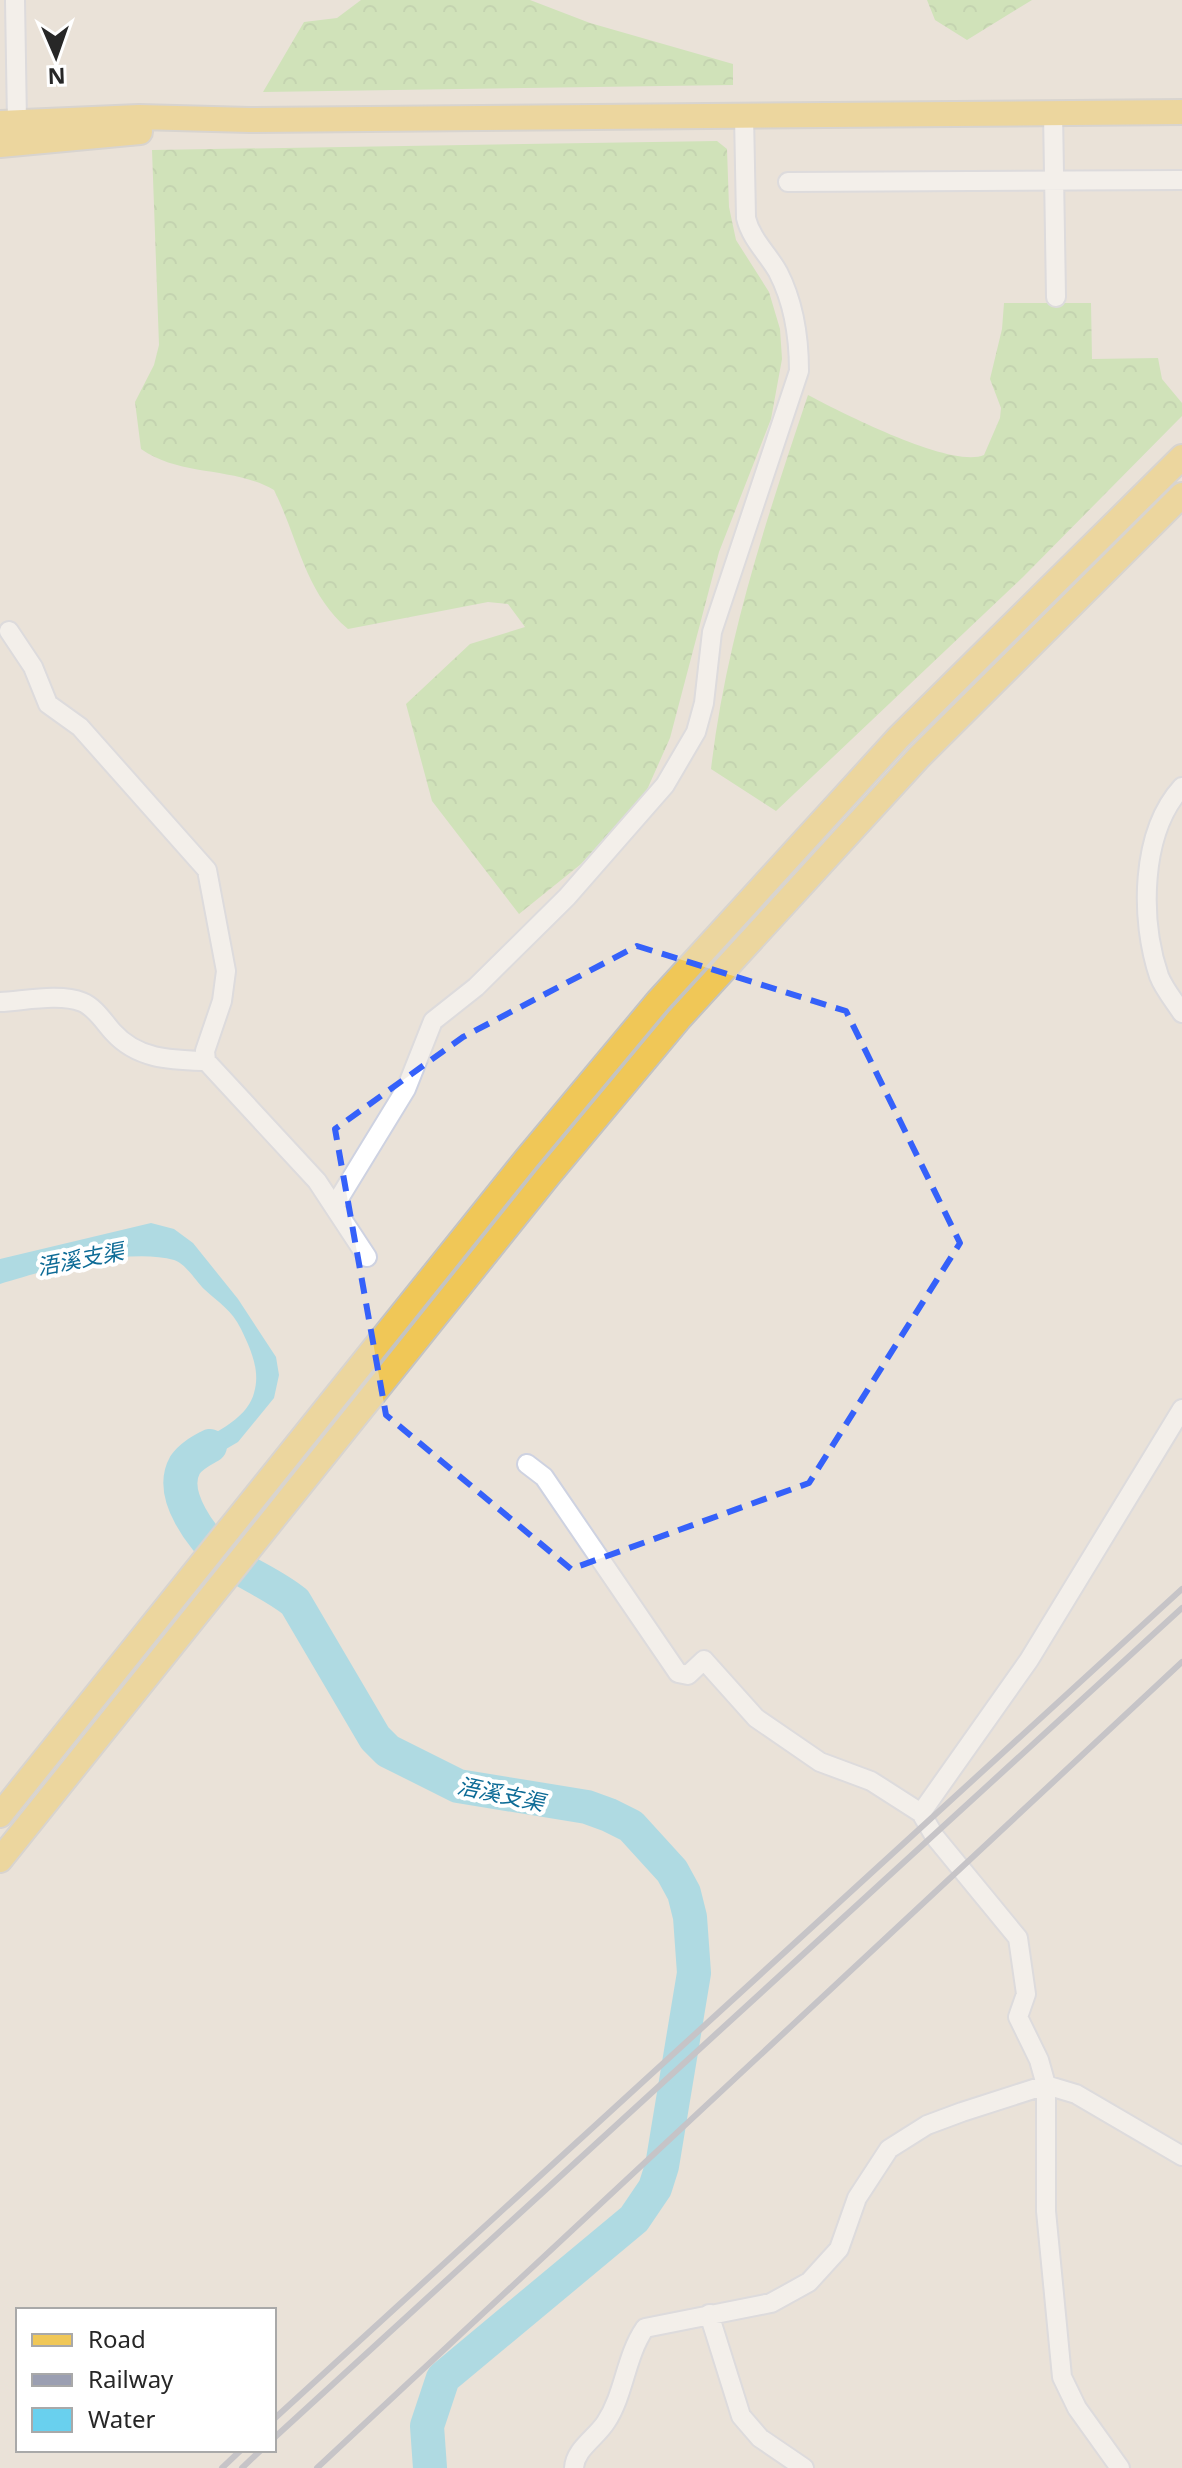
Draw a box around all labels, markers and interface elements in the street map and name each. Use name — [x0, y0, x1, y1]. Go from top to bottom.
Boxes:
north arrow — [16, 16, 96, 96]
text: N — [47, 62, 66, 92]
water label: 浯溪支渠 — [34, 1234, 129, 1281]
water label: 浯溪支渠 — [455, 1769, 550, 1817]
legend — [16, 2308, 276, 2452]
text: Road — [88, 2322, 146, 2355]
text: Railway — [88, 2362, 174, 2395]
text: Water — [88, 2402, 156, 2435]

